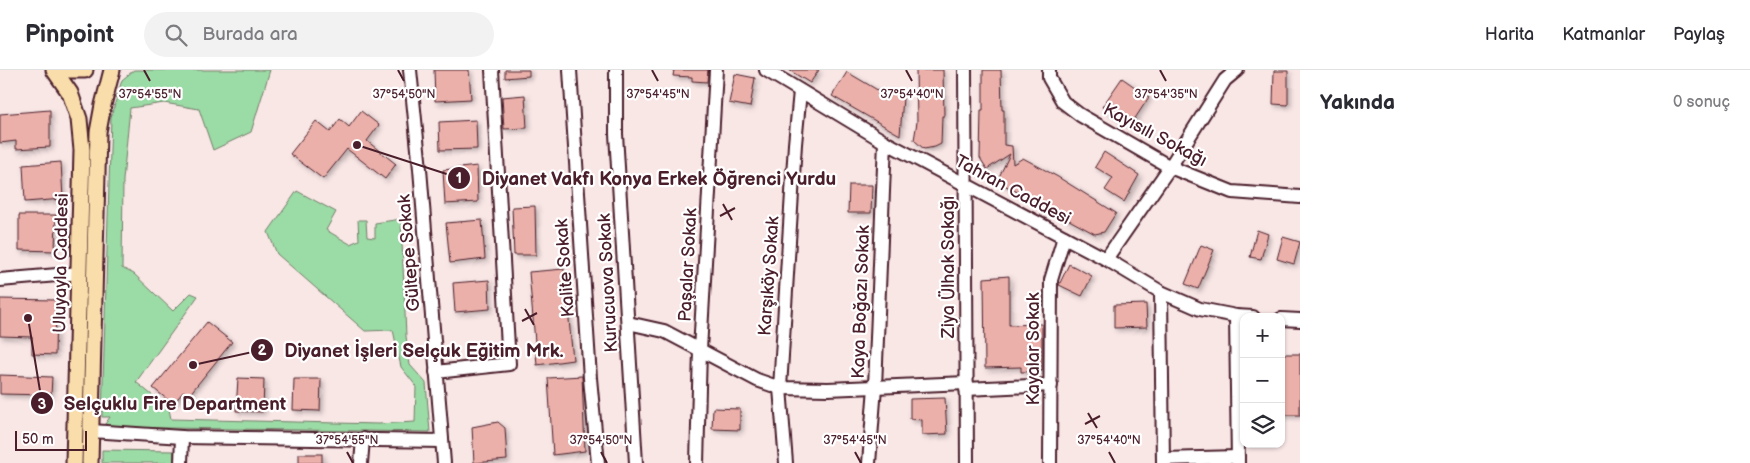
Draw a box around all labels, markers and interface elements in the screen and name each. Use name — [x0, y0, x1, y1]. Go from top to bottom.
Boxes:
search box — [144, 12, 494, 57]
text: Pinpoint — [25, 20, 114, 49]
icon: search — [162, 21, 190, 49]
text: Burada ara — [202, 23, 298, 46]
text: Harita — [1485, 24, 1534, 45]
text: Katmanlar — [1562, 24, 1645, 45]
text: Paylaş — [1673, 24, 1725, 45]
text: 37°54'55"N — [119, 87, 181, 102]
text: 37°54'50"N — [372, 87, 436, 102]
text: 37°54'45"N — [626, 87, 690, 102]
text: 37°54'40"N — [880, 87, 944, 102]
text: 37°54'35"N — [1134, 87, 1198, 102]
text: Yakında — [1320, 90, 1395, 115]
text: 0 sonuç — [1673, 93, 1730, 112]
street label: Kayısılı Sokağı — [1100, 99, 1210, 171]
street label: Tahran Caddesi — [952, 151, 1074, 229]
callout: Diyanet Vakfı Konya Erkek Öğrenci Yurdu — [446, 161, 846, 195]
text: Diyanet Vakfı Konya Erkek Öğrenci Yurdu — [482, 168, 836, 191]
text: 1 — [456, 169, 462, 188]
street label: Uluyayla Caddesi — [49, 193, 73, 333]
street label: Gültepe Sokak — [393, 193, 425, 312]
street label: Ziya Ülhak Sokağı — [937, 196, 959, 339]
street label: Paşalar Sokak — [675, 208, 701, 322]
street label: Kurucuova Sokak — [594, 213, 622, 353]
street label: Karşıköy Sokak — [754, 215, 784, 336]
street label: Kalite Sokak — [551, 218, 579, 318]
street label: Kaya Boğazı Sokak — [848, 225, 874, 379]
street label: Kayalar Sokak — [1023, 292, 1044, 406]
map controls — [1240, 313, 1285, 448]
button: + — [1240, 313, 1285, 358]
callout: Diyanet İşleri Selçuk Eğitim Mrk. — [249, 333, 574, 367]
text: Diyanet İşleri Selçuk Eğitim Mrk. — [284, 338, 564, 363]
text: 2 — [258, 341, 267, 360]
button: − — [1240, 358, 1285, 403]
callout: Selçuklu Fire Department — [29, 386, 296, 420]
text: Selçuklu Fire Department — [64, 393, 287, 416]
text: 3 — [38, 395, 47, 414]
button: layers — [1240, 403, 1285, 448]
scale bar — [15, 428, 88, 451]
text: 50 m — [22, 431, 54, 448]
text: 37°54'55"N — [316, 433, 378, 448]
text: 37°54'50"N — [569, 433, 633, 448]
text: 37°54'45"N — [823, 433, 887, 448]
text: 37°54'40"N — [1077, 433, 1141, 448]

